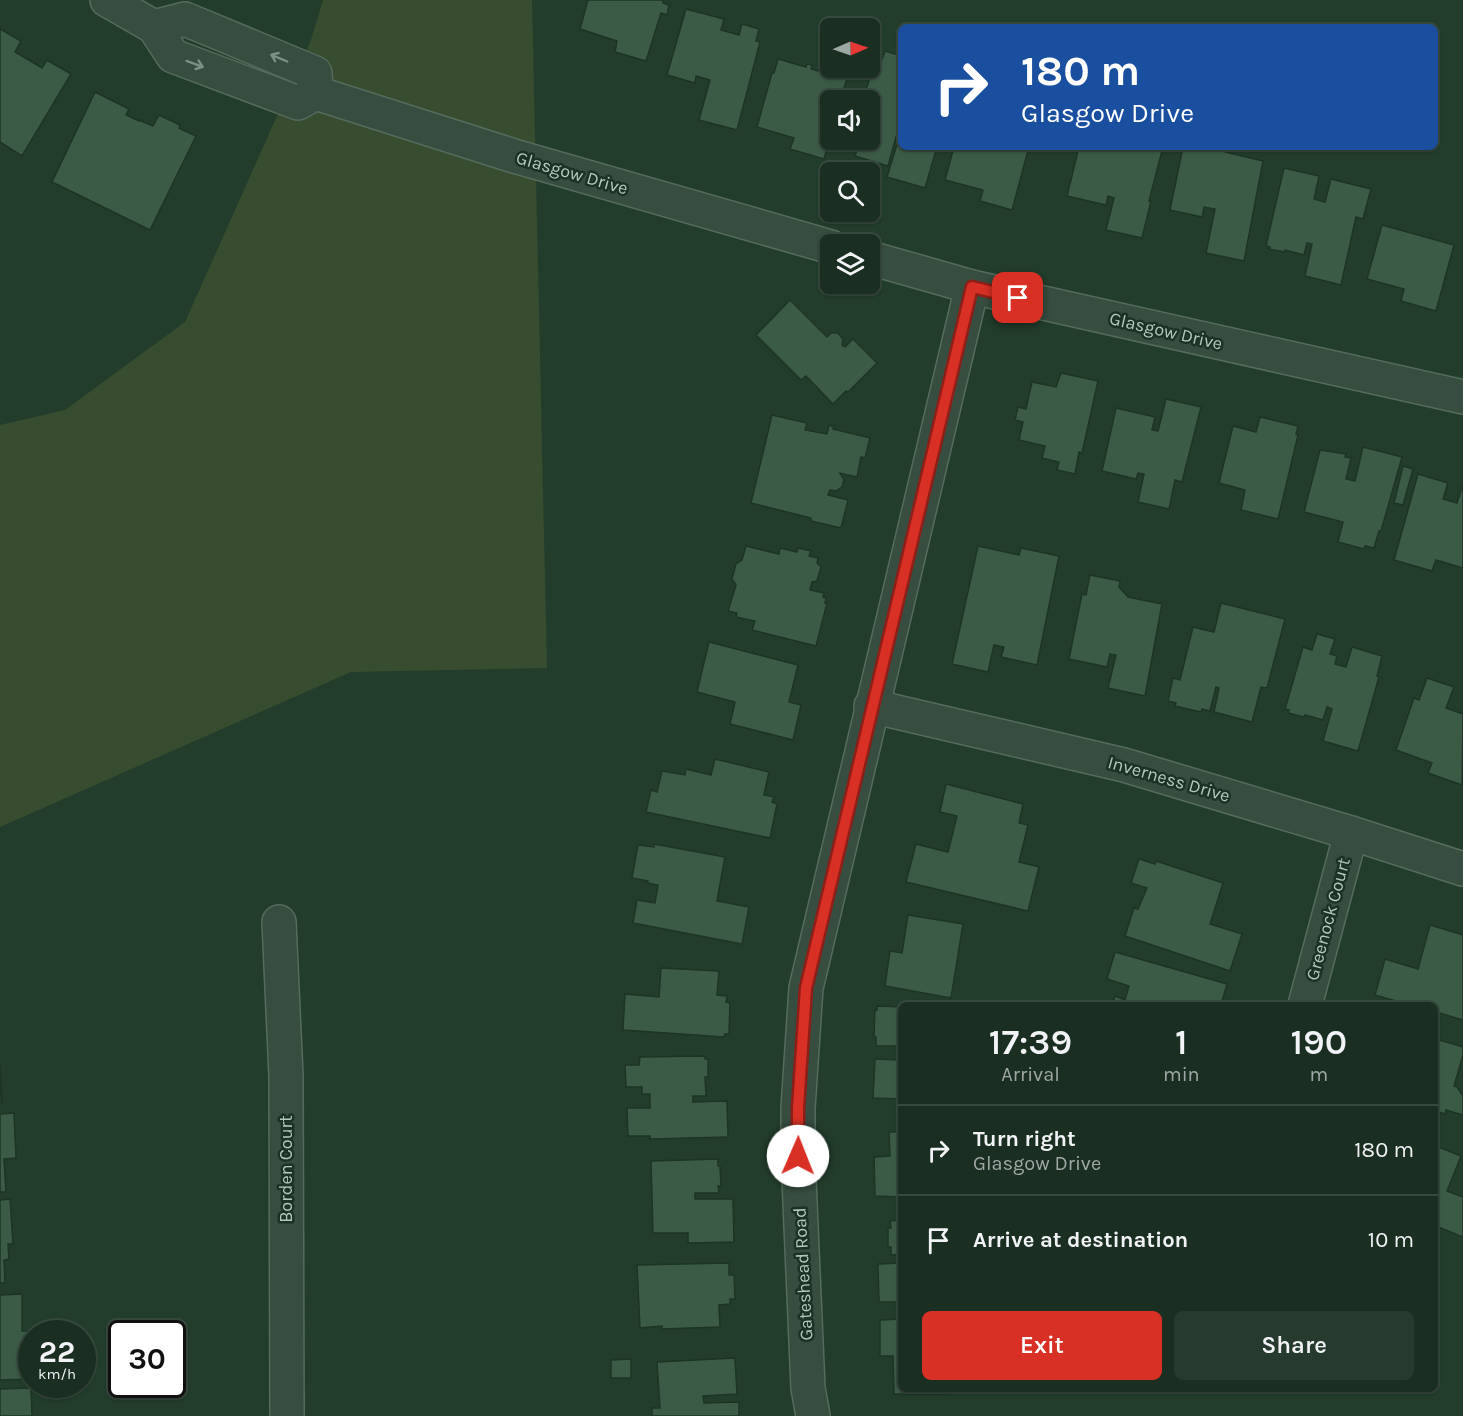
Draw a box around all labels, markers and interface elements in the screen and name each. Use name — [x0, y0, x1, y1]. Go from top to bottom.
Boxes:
north arrow — [820, 18, 880, 78]
map controls — [820, 18, 880, 294]
text: 180 m — [1021, 46, 1140, 96]
icon: right — [922, 48, 1000, 126]
one-way arrow — [271, 52, 289, 63]
one-way arrow — [185, 60, 204, 71]
button: sound — [820, 90, 880, 150]
text: Glasgow Drive — [1021, 97, 1194, 129]
street label: Glasgow Drive — [514, 147, 630, 199]
button: search — [820, 162, 880, 222]
button: layers — [820, 234, 880, 294]
pin — [992, 272, 1043, 323]
icon: arrive — [1001, 281, 1034, 314]
street label: Glasgow Drive — [1107, 307, 1225, 355]
street label: Inverness Drive — [1105, 751, 1233, 807]
street label: Greenock Court — [1301, 855, 1355, 983]
text: 17:39 — [989, 1021, 1072, 1063]
text: 1 — [1175, 1021, 1188, 1063]
text: 190 — [1291, 1021, 1347, 1063]
text: Arrival — [1001, 1063, 1060, 1086]
text: min — [1163, 1063, 1200, 1086]
text: m — [1309, 1063, 1328, 1086]
street label: Borden Court — [275, 1115, 297, 1223]
position arrow — [766, 1124, 830, 1188]
text: Turn right — [973, 1126, 1076, 1152]
icon: right — [922, 1134, 955, 1167]
text: 180 m — [1354, 1137, 1414, 1163]
text: Glasgow Drive — [973, 1152, 1101, 1175]
street label: Gateshead Road — [789, 1207, 817, 1341]
icon: arrive — [922, 1224, 955, 1257]
text: Arrive at destination — [973, 1227, 1188, 1253]
text: 10 m — [1368, 1227, 1414, 1253]
button: Exit — [922, 1311, 1162, 1380]
button: Share — [1174, 1311, 1414, 1380]
speed limit sign: 30 — [108, 1320, 186, 1398]
text: 22 — [39, 1334, 75, 1370]
text: km/h — [38, 1365, 76, 1383]

